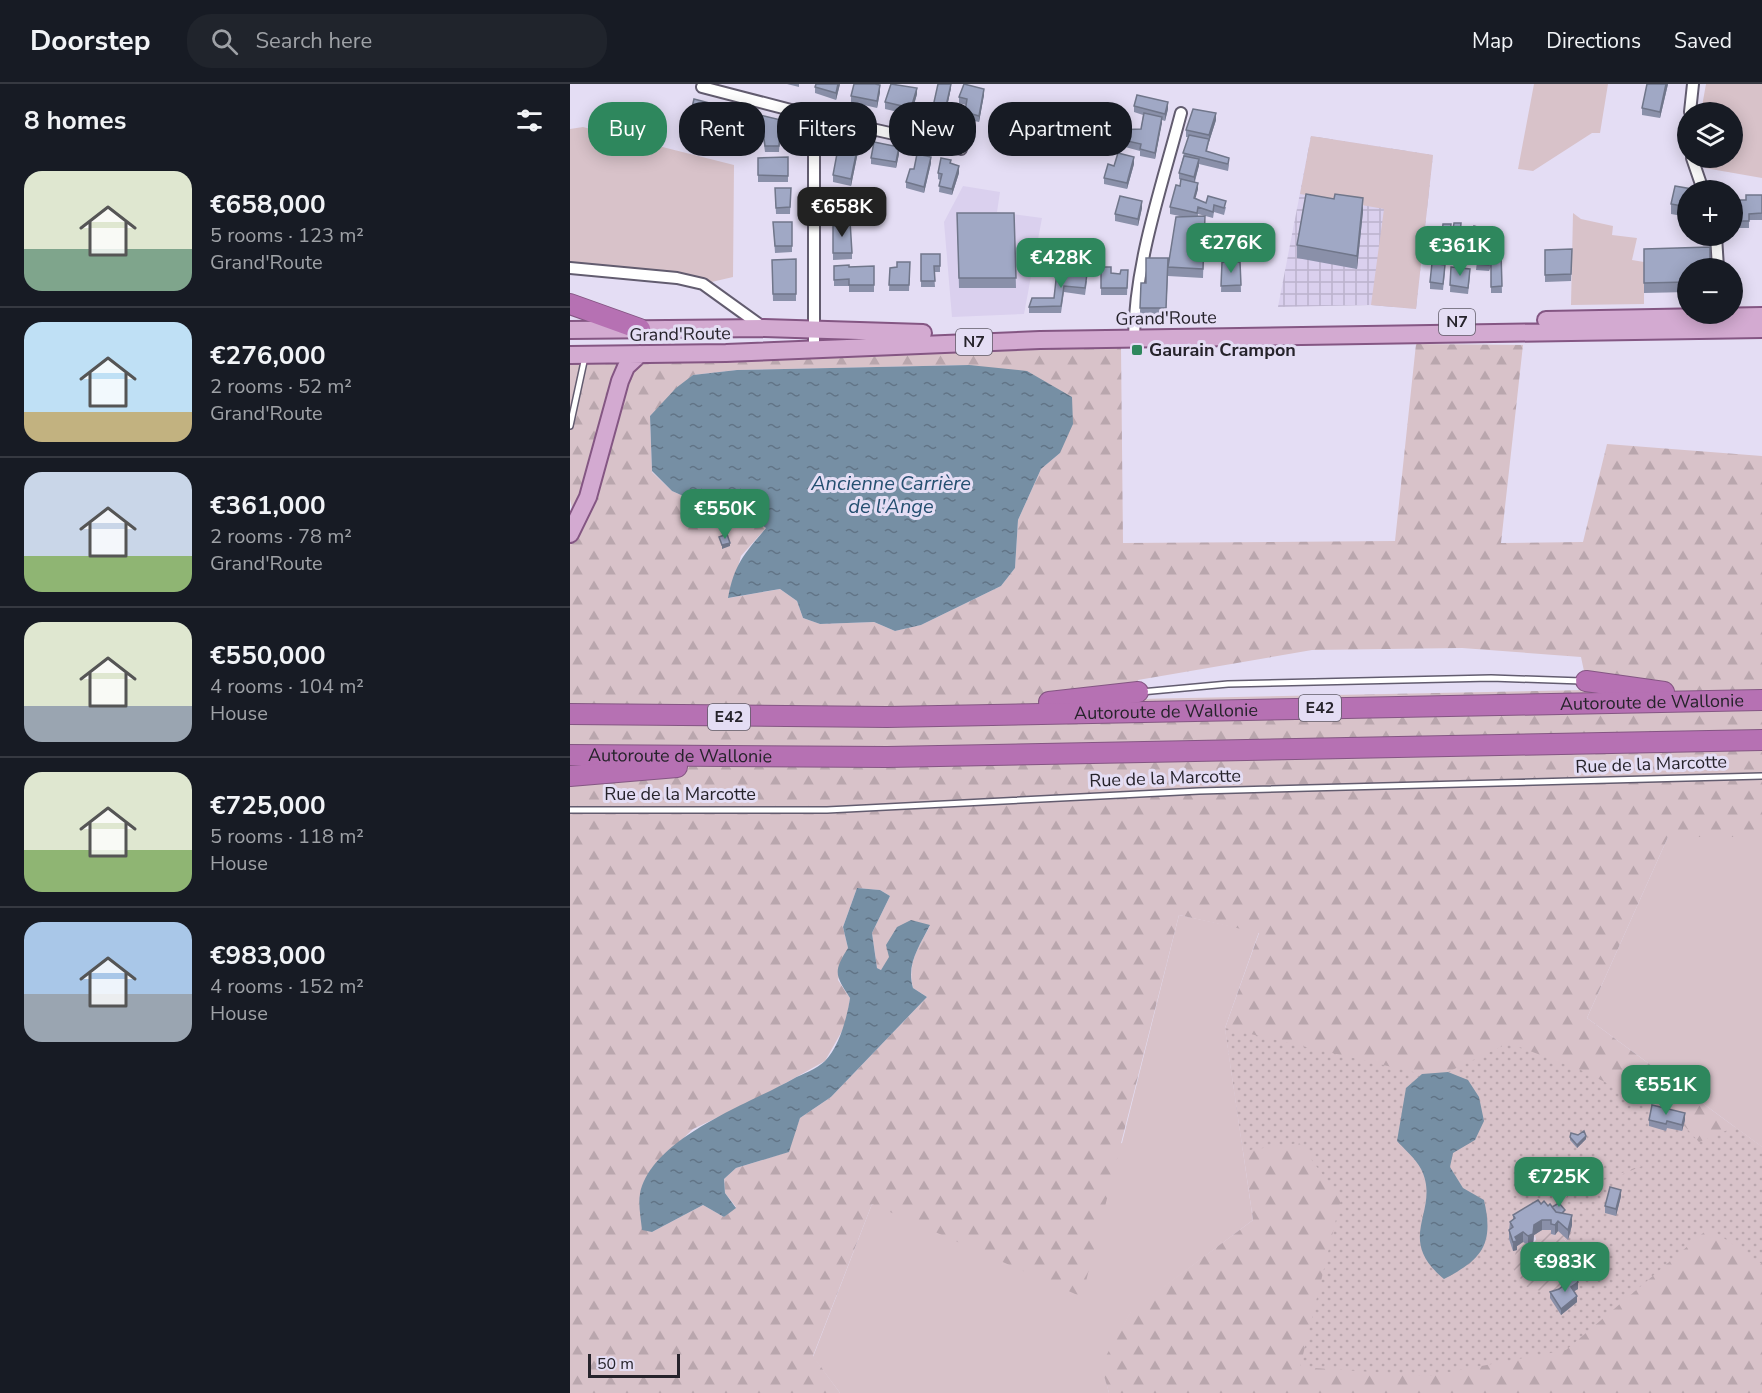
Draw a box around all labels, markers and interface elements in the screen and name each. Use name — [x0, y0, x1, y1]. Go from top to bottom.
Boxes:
search box — [187, 14, 607, 68]
text: Doorstep — [30, 22, 151, 60]
icon: search — [208, 25, 241, 58]
text: Search here — [256, 26, 372, 56]
text: Map — [1472, 27, 1513, 55]
text: Directions — [1546, 27, 1641, 55]
text: Saved — [1674, 27, 1732, 55]
chip: Buy — [588, 102, 667, 156]
chip: Rent — [679, 102, 765, 156]
chip: Filters — [777, 102, 877, 156]
chip: New — [889, 102, 976, 156]
chip: Apartment — [988, 102, 1132, 156]
map controls — [1677, 102, 1743, 324]
button: layers — [1677, 102, 1743, 168]
text: 8 homes — [24, 103, 126, 138]
icon: filters — [513, 104, 546, 137]
button: + — [1677, 180, 1743, 246]
text: €658,000 — [210, 187, 326, 222]
pin: €658K — [800, 187, 884, 238]
text: €658K — [811, 193, 873, 220]
icon: home — [72, 195, 144, 267]
text: 5 rooms · 123 m² — [210, 222, 364, 249]
pin: €276K — [1189, 223, 1273, 274]
pin: €361K — [1418, 226, 1502, 277]
text: €276K — [1200, 229, 1262, 256]
text: €361K — [1429, 232, 1491, 259]
pin: €428K — [1019, 238, 1103, 289]
text: €428K — [1030, 244, 1092, 271]
text: Grand'Route — [210, 249, 323, 276]
button: − — [1677, 258, 1743, 324]
street label: Grand'Route — [1115, 305, 1217, 331]
road number: N7 — [1439, 309, 1475, 335]
street label: Grand'Route — [629, 321, 731, 347]
road number: N7 — [956, 329, 992, 355]
text: €276,000 — [210, 338, 326, 373]
place label: Gaurain Crampon — [1149, 338, 1296, 362]
marker: Gaurain Crampon — [1130, 343, 1144, 357]
icon: home — [72, 346, 144, 418]
text: 2 rooms · 52 m² — [210, 373, 352, 400]
text: Grand'Route — [210, 400, 323, 427]
water label: Ancienne Carrière de l'Ange — [810, 470, 971, 520]
text: €361,000 — [210, 488, 326, 523]
pin: €550K — [683, 489, 767, 540]
text: €550K — [694, 495, 756, 522]
icon: home — [72, 496, 144, 568]
text: 2 rooms · 78 m² — [210, 523, 352, 550]
text: Grand'Route — [210, 550, 323, 577]
text: €550,000 — [210, 638, 326, 673]
icon: home — [72, 646, 144, 718]
text: 4 rooms · 104 m² — [210, 673, 364, 700]
street label: Autoroute de Wallonie — [1560, 688, 1744, 716]
road number: E42 — [1299, 695, 1341, 721]
street label: Autoroute de Wallonie — [1074, 698, 1258, 725]
text: House — [210, 700, 268, 727]
road number: E42 — [708, 704, 750, 730]
street label: Autoroute de Wallonie — [588, 743, 772, 768]
street label: Rue de la Marcotte — [1575, 749, 1727, 779]
street label: Rue de la Marcotte — [1089, 763, 1241, 793]
street label: Rue de la Marcotte — [604, 782, 756, 806]
text: €725,000 — [210, 788, 326, 823]
icon: home — [72, 796, 144, 868]
text: 5 rooms · 118 m² — [210, 823, 364, 850]
text: House — [210, 850, 268, 877]
text: €983,000 — [210, 938, 326, 973]
icon: home — [72, 946, 144, 1018]
text: 4 rooms · 152 m² — [210, 973, 364, 1000]
text: House — [210, 1000, 268, 1027]
pin: €551K — [1624, 1065, 1708, 1116]
text: €551K — [1635, 1071, 1697, 1098]
pin: €725K — [1517, 1157, 1601, 1208]
text: €725K — [1528, 1163, 1590, 1190]
pin: €983K — [1523, 1242, 1607, 1293]
text: €983K — [1534, 1248, 1596, 1275]
scale bar — [588, 1351, 680, 1378]
text: 50 m — [597, 1353, 634, 1375]

